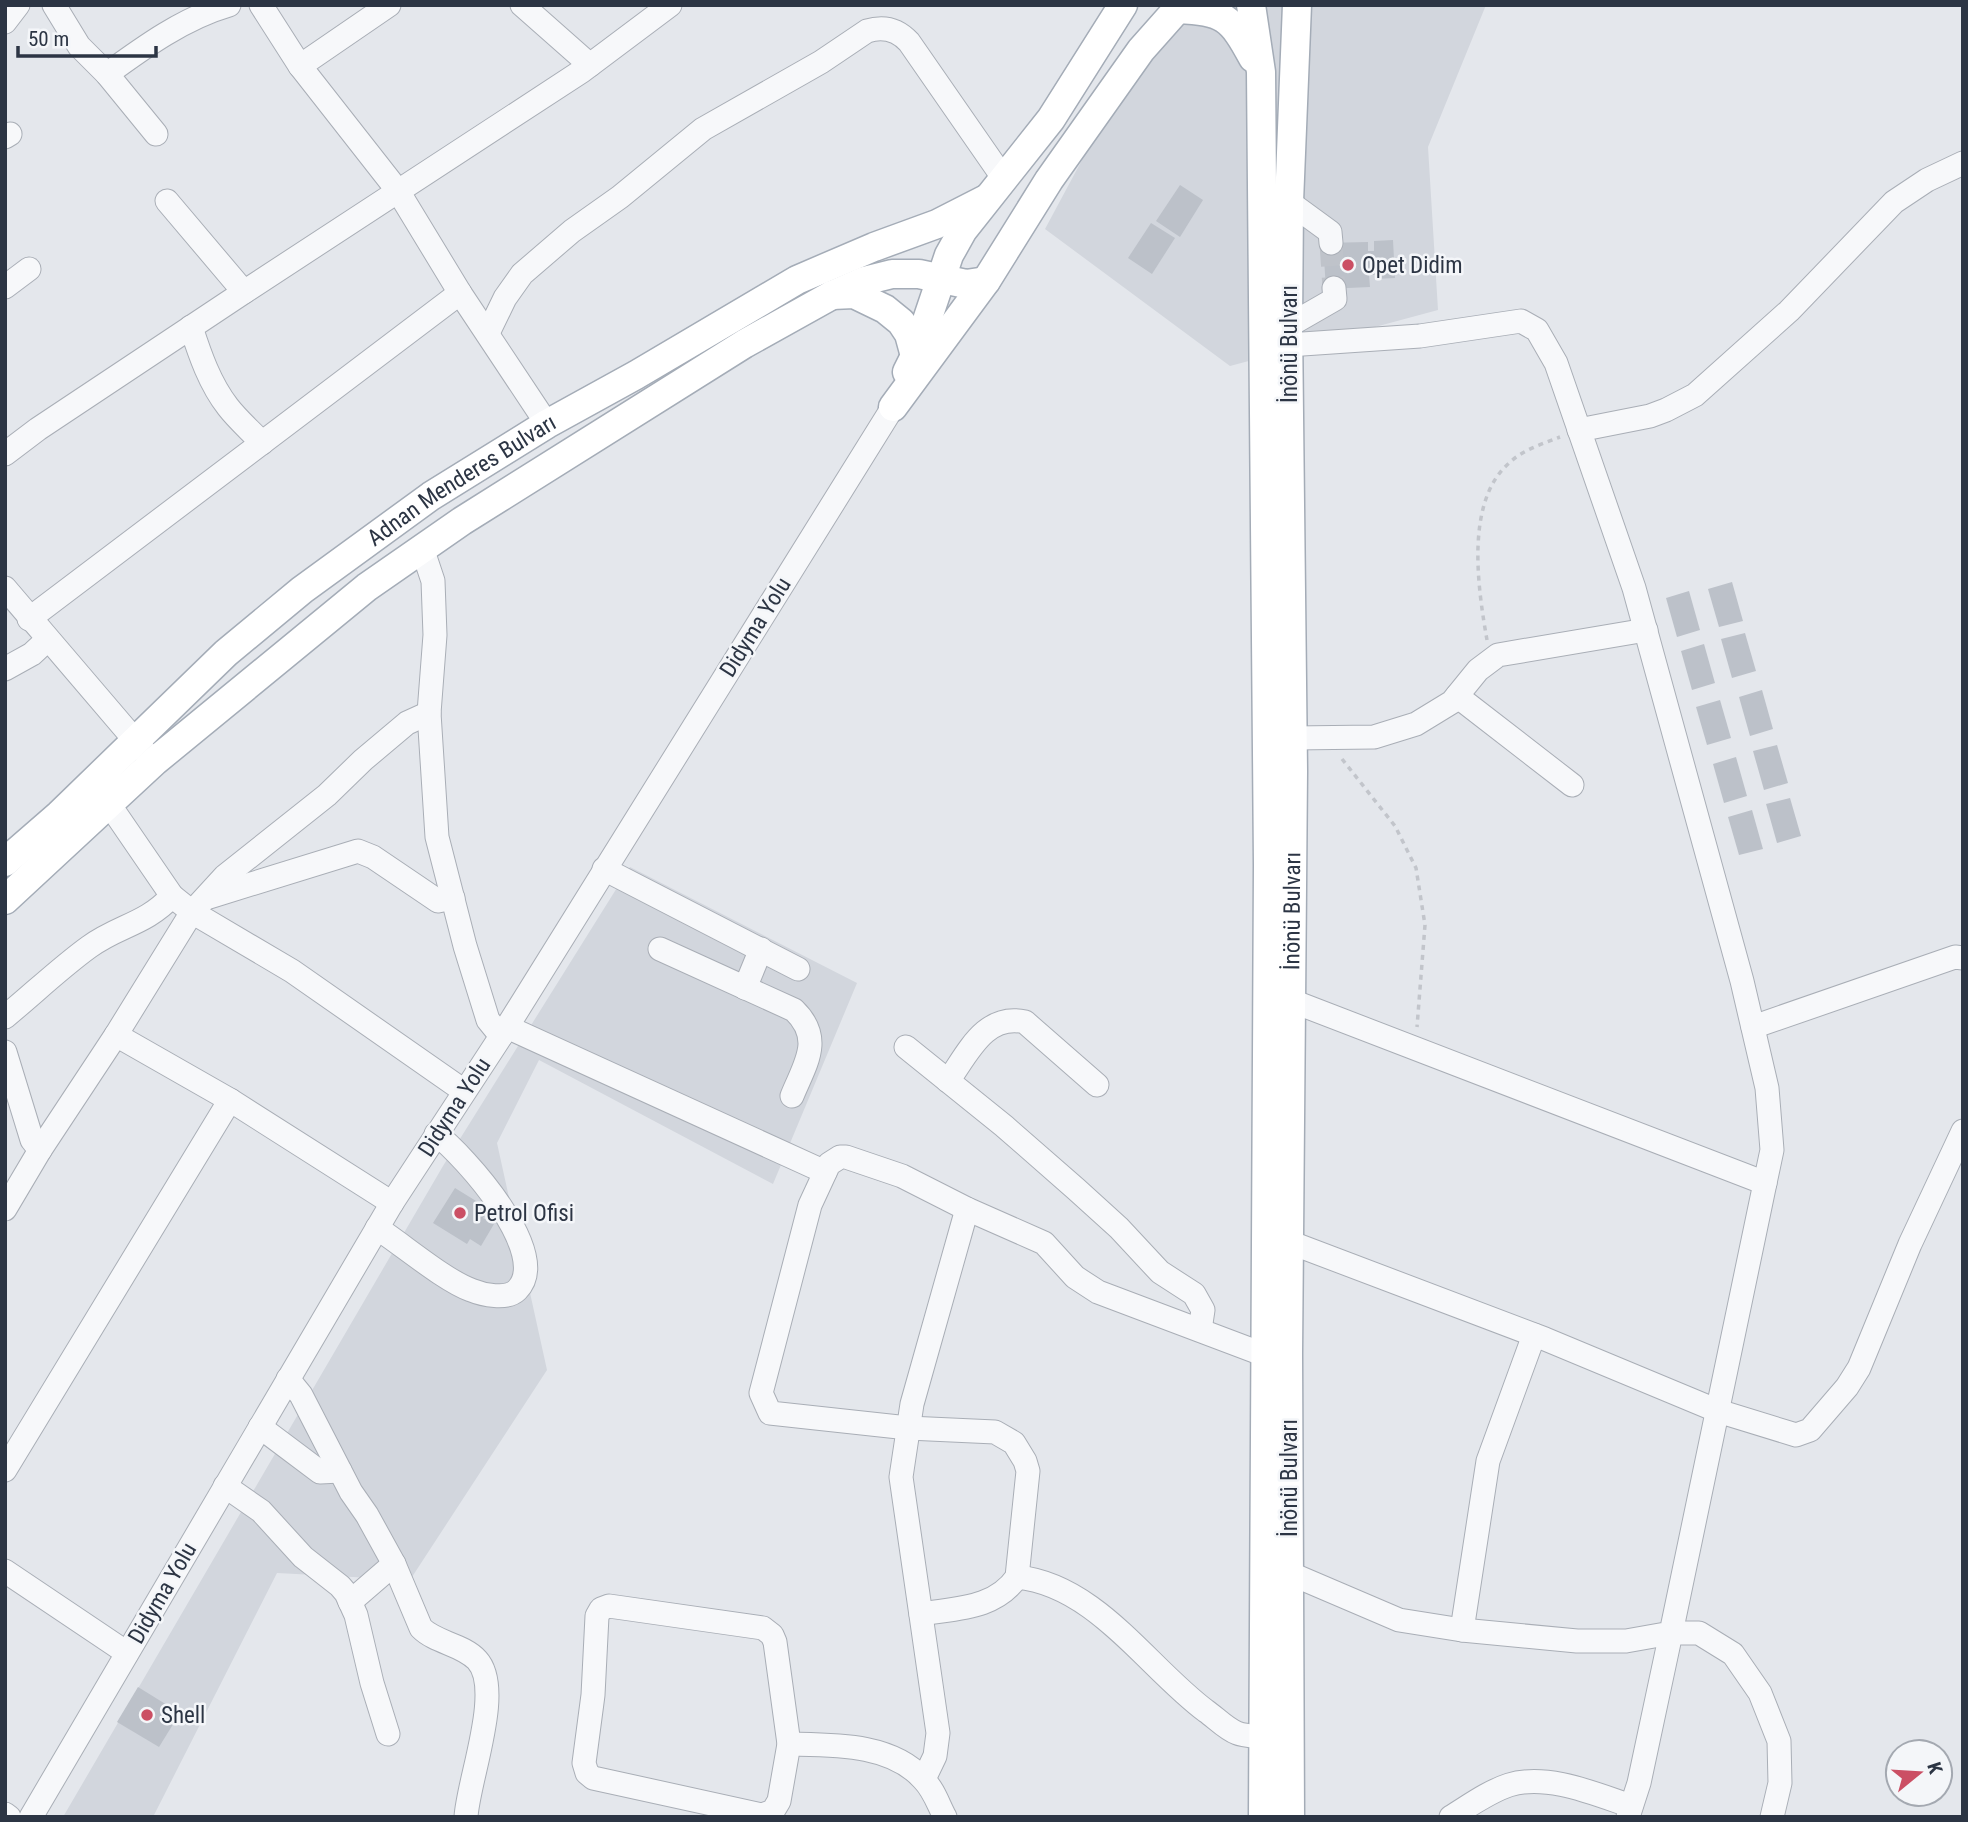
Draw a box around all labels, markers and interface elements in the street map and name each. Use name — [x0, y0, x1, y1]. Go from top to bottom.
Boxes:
scale bar — [18, 14, 156, 58]
text: 50 m — [28, 27, 69, 51]
place label: Opet Didim — [1362, 252, 1462, 279]
marker: Opet Didim — [1340, 257, 1356, 273]
street label: İnönü Bulvarı — [1276, 285, 1303, 403]
street label: Adnan Menderes Bulvarı — [362, 409, 561, 552]
street label: Didyma Yolu — [714, 572, 797, 682]
street label: İnönü Bulvarı — [1278, 852, 1306, 970]
street label: Didyma Yolu — [413, 1053, 496, 1162]
place label: Petrol Ofisi — [474, 1200, 574, 1227]
marker: Petrol Ofisi — [452, 1205, 468, 1221]
street label: İnönü Bulvarı — [1276, 1419, 1303, 1537]
street label: Didyma Yolu — [123, 1538, 202, 1649]
place label: Shell — [161, 1702, 205, 1729]
marker: Shell — [139, 1707, 155, 1723]
north arrow — [1884, 1738, 1954, 1808]
text: K — [1922, 1759, 1947, 1777]

